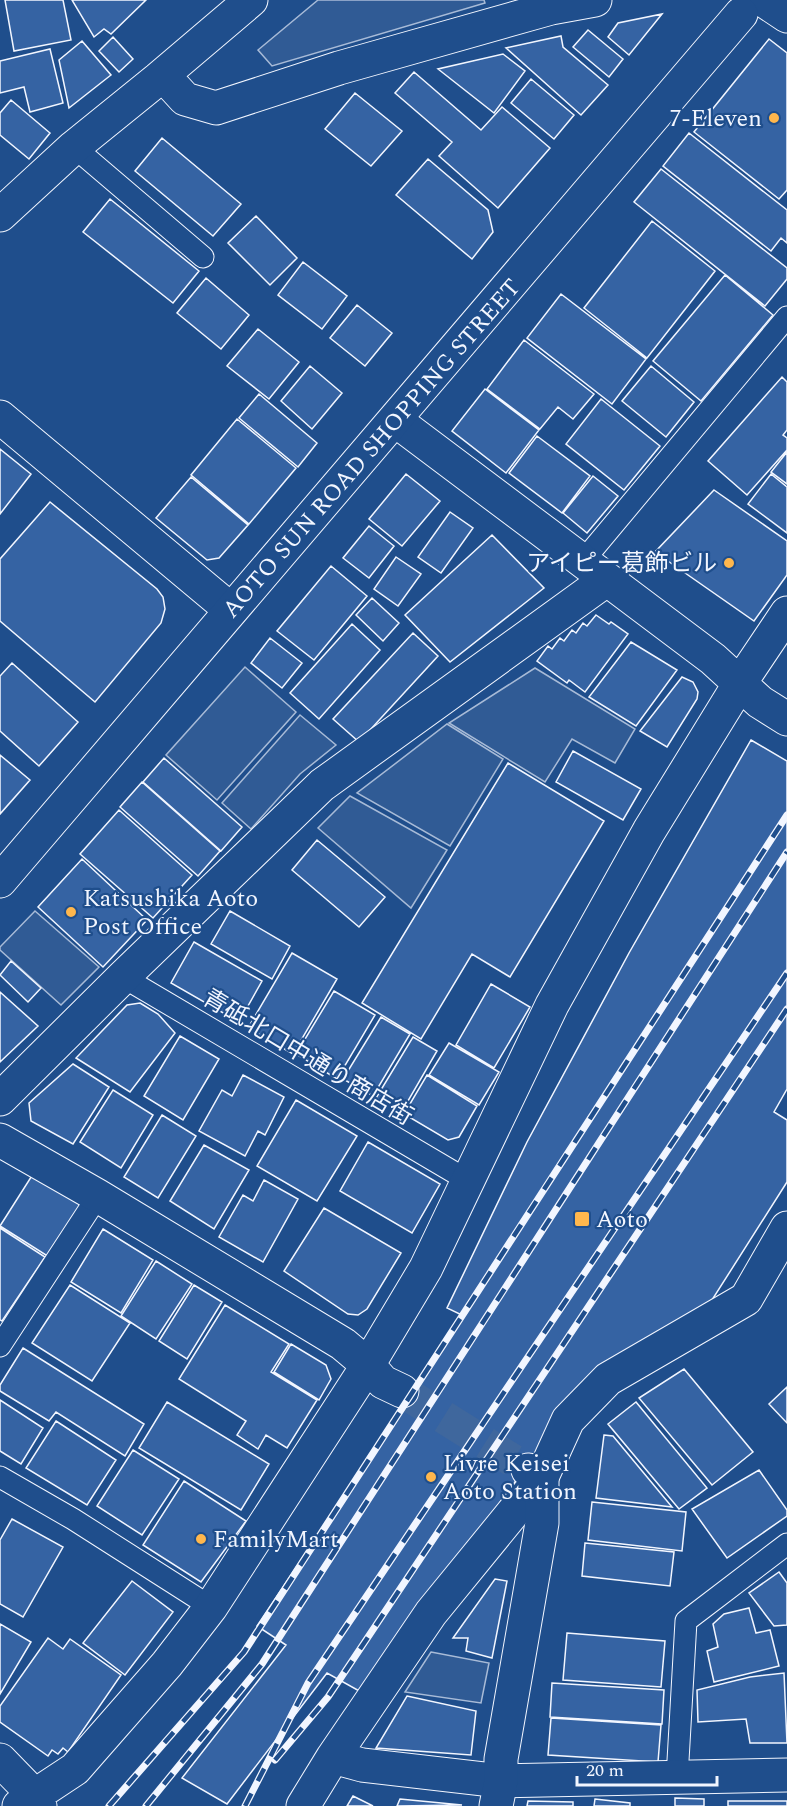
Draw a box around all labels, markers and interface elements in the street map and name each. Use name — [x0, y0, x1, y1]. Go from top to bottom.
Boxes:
place label: 7-Eleven — [670, 101, 762, 137]
marker: 7-Eleven — [767, 111, 781, 125]
street label: AOTO SUN ROAD SHOPPING STREET — [214, 271, 530, 627]
place label: アイピー葛飾ビル — [526, 546, 717, 582]
marker: アイピー葛飾ビル — [722, 556, 736, 570]
place label: Katsushika Aoto Post Office — [83, 881, 258, 945]
marker: Katsushika Aoto Post Office — [64, 905, 78, 919]
street label: 青砥北口中通り商店街 — [195, 981, 420, 1135]
place label: Aoto — [596, 1202, 648, 1238]
marker: Aoto — [573, 1210, 591, 1228]
place label: Livre Keisei Aoto Station — [443, 1446, 577, 1510]
marker: Livre Keisei Aoto Station — [424, 1470, 438, 1484]
place label: FamilyMart — [213, 1522, 338, 1558]
marker: FamilyMart — [194, 1532, 208, 1546]
scale bar — [577, 1749, 716, 1787]
text: 20 m — [586, 1757, 624, 1784]

